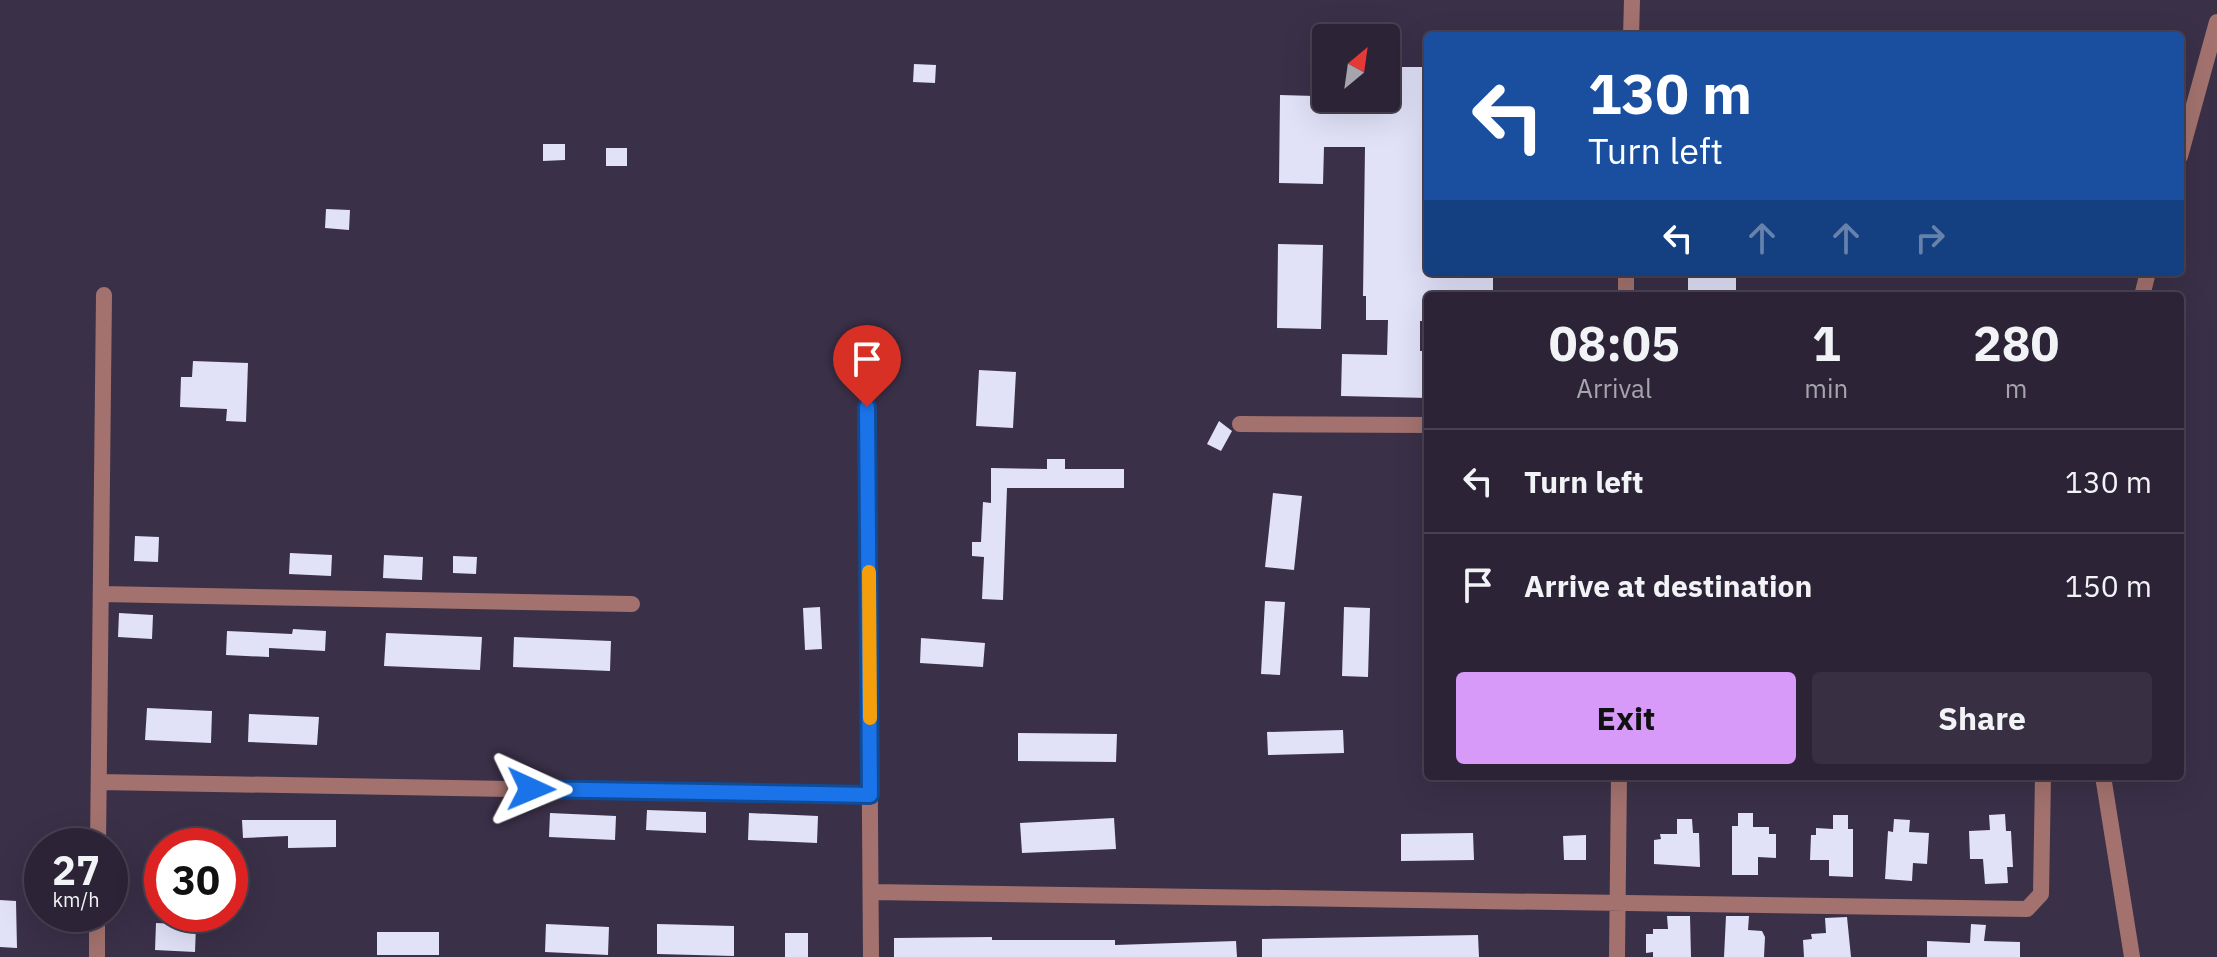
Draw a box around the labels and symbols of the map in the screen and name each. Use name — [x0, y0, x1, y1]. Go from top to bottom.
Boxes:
north arrow — [1312, 24, 1400, 112]
pin — [833, 325, 901, 407]
position arrow — [489, 747, 573, 831]
speed limit sign: 30 — [144, 828, 248, 932]

